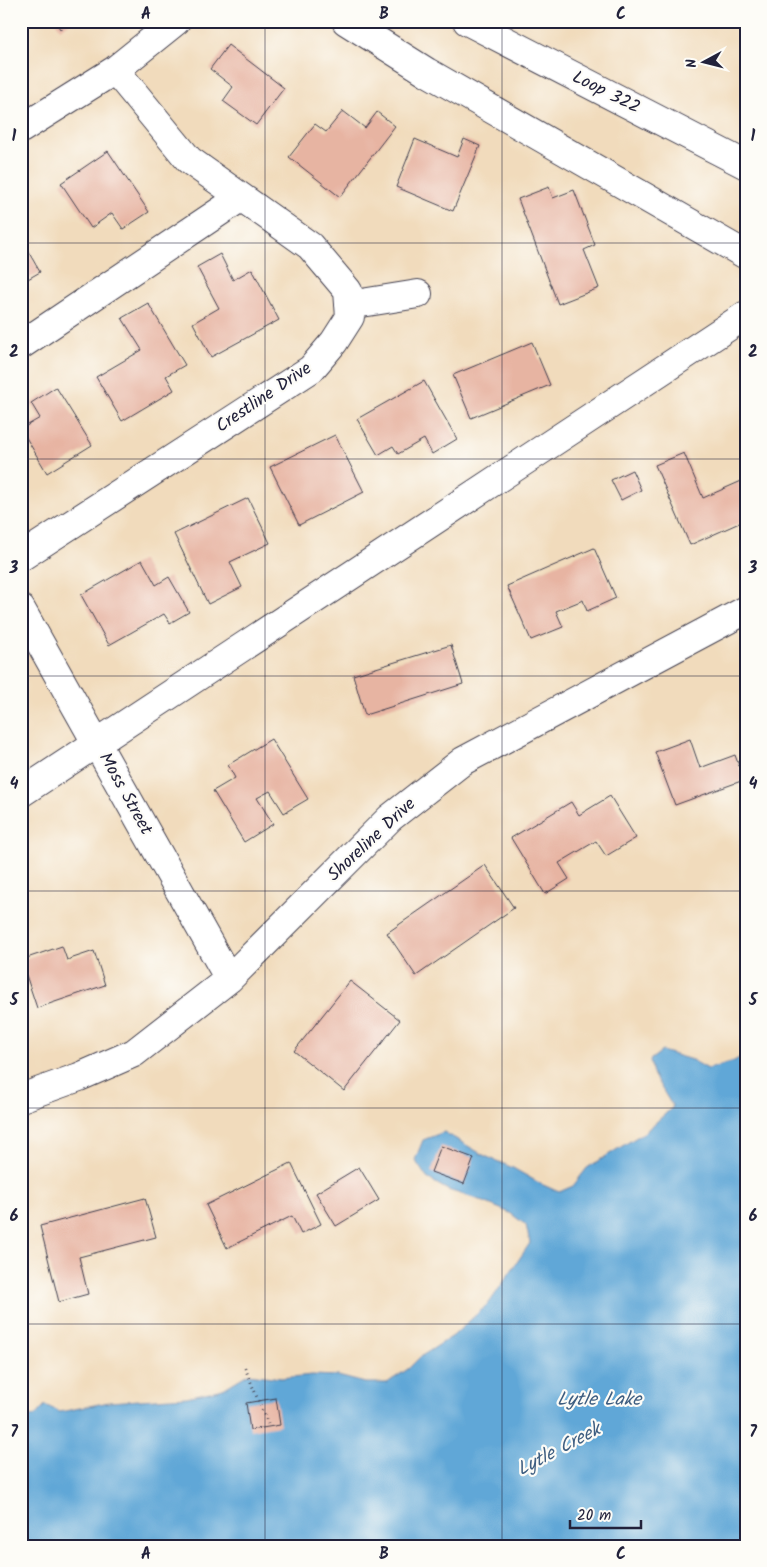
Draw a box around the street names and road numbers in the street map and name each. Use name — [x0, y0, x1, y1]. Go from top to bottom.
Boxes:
street label: Loop 322 — [567, 63, 645, 123]
street label: Crestline Drive — [210, 355, 318, 441]
street label: Moss Street — [90, 747, 160, 842]
street label: Shoreline Drive — [321, 791, 423, 889]

